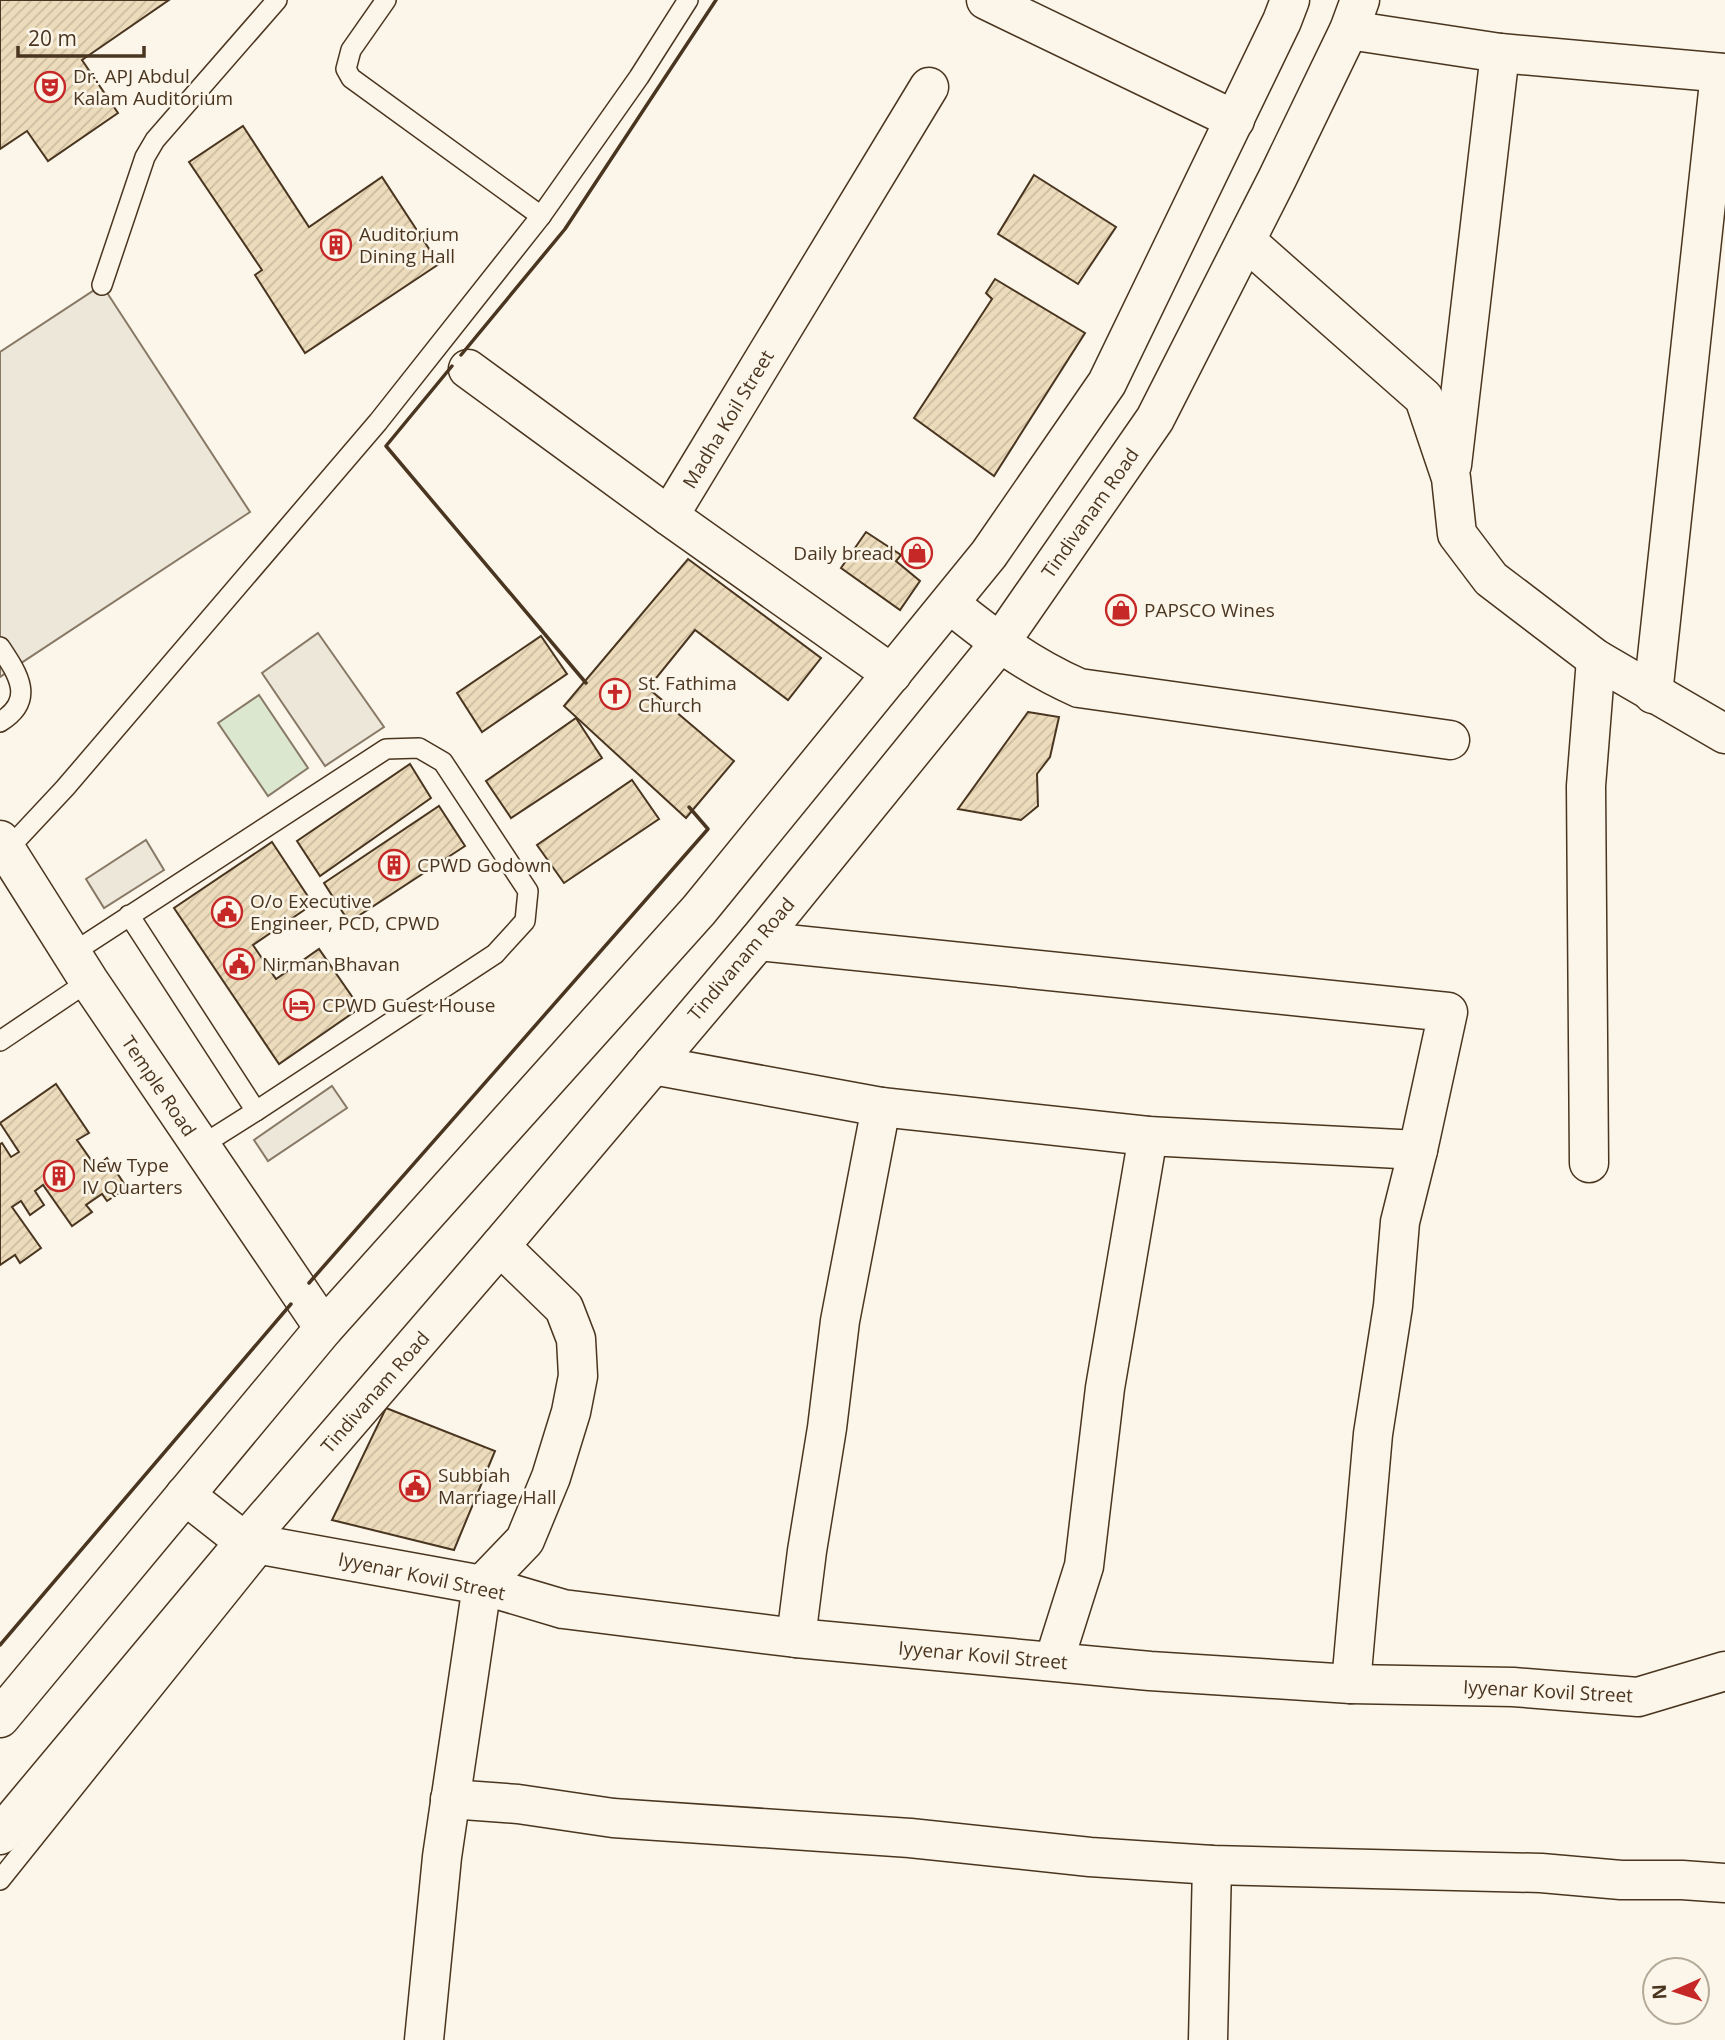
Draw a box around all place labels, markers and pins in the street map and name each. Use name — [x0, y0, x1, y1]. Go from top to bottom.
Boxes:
place label: Dr. APJ Abdul Kalam Auditorium — [73, 63, 233, 111]
theatre icon: Dr. APJ Abdul Kalam Auditorium — [33, 70, 67, 104]
place label: Auditorium Dining Hall — [359, 221, 459, 269]
building icon: Auditorium Dining Hall — [319, 228, 353, 262]
shop icon: Daily bread — [900, 536, 934, 570]
place label: Daily bread — [793, 540, 894, 566]
shop icon: PAPSCO Wines — [1104, 593, 1138, 627]
place label: PAPSCO Wines — [1144, 597, 1275, 623]
place label: St. Fathima Church — [638, 670, 737, 718]
church icon: St. Fathima Church — [598, 677, 632, 711]
building icon: CPWD Godown — [377, 848, 411, 882]
place label: CPWD Godown — [417, 852, 551, 878]
place label: O/o Executive Engineer, PCD, CPWD — [250, 888, 440, 936]
public building icon: O/o Executive Engineer, PCD, CPWD — [210, 895, 244, 929]
public building icon: Nirman Bhavan — [222, 947, 256, 981]
place label: Nirman Bhavan — [262, 951, 400, 977]
hotel icon: CPWD Guest House — [282, 988, 316, 1022]
place label: CPWD Guest House — [322, 992, 495, 1018]
place label: New Type IV Quarters — [82, 1152, 183, 1200]
building icon: New Type IV Quarters — [42, 1159, 76, 1193]
place label: Subbiah Marriage Hall — [438, 1462, 557, 1510]
public building icon: Subbiah Marriage Hall — [398, 1469, 432, 1503]

